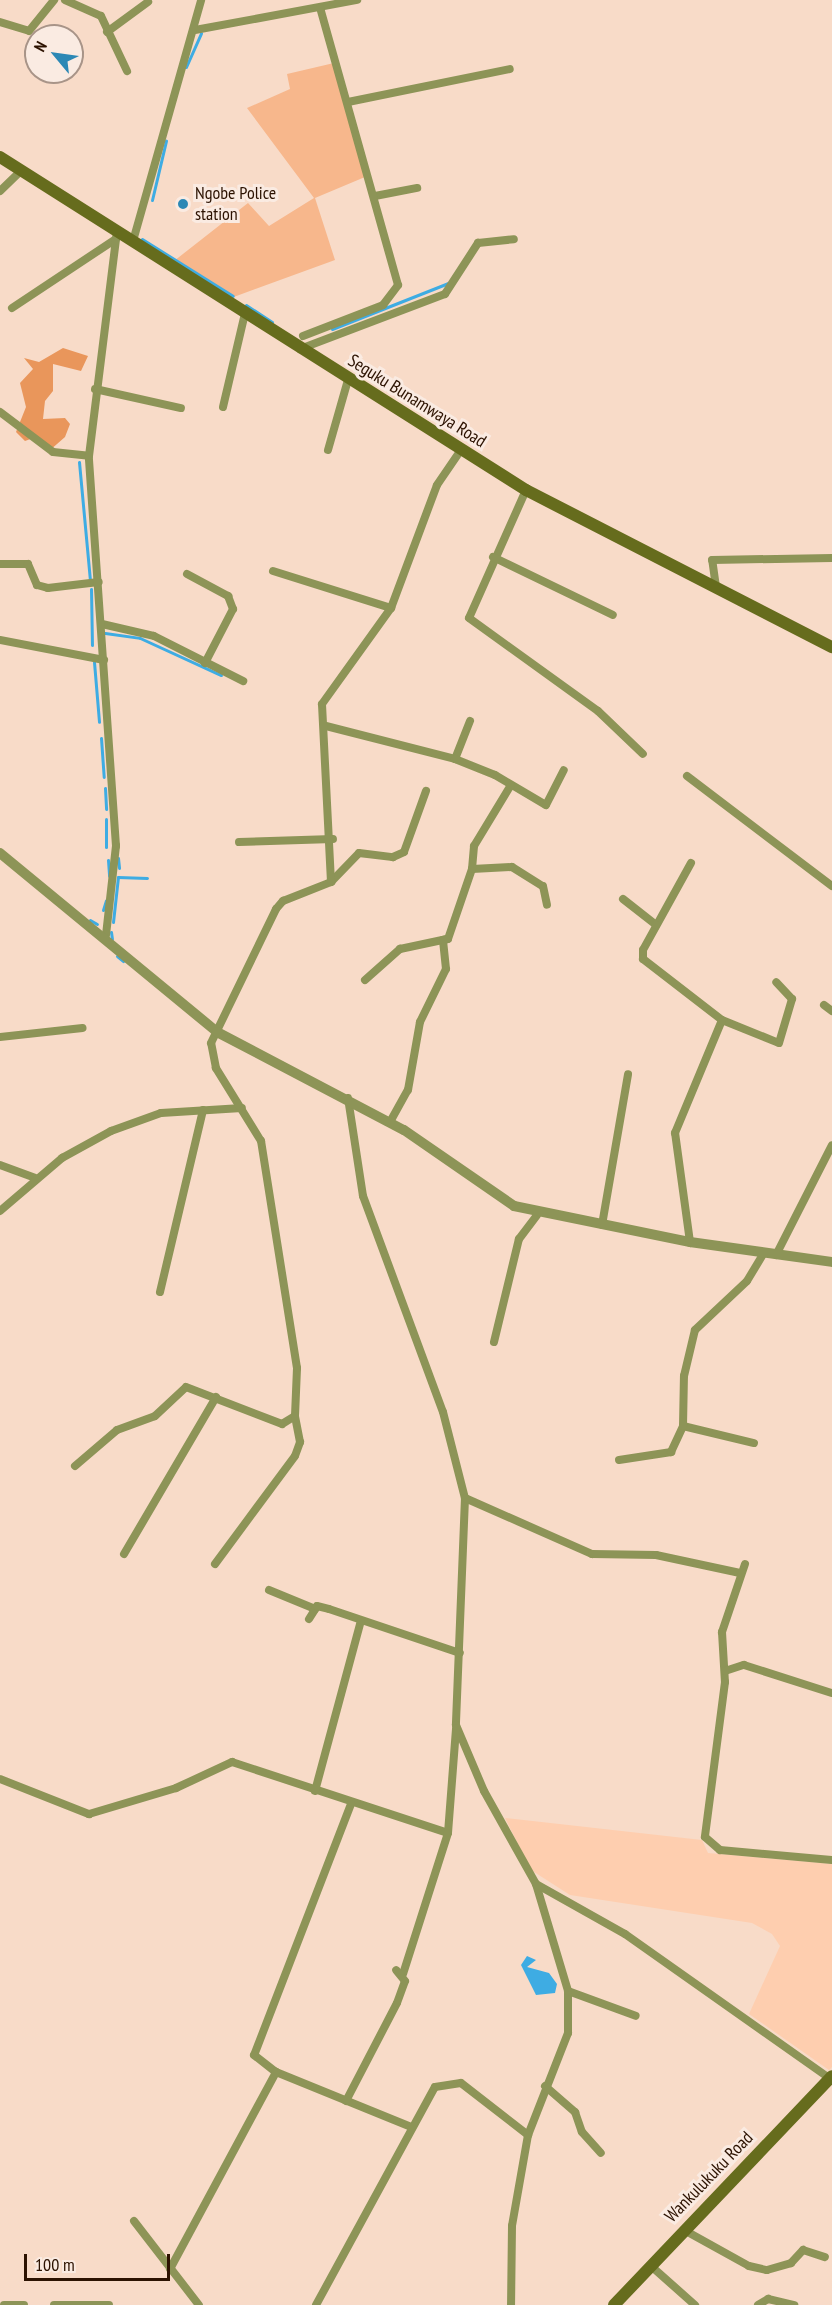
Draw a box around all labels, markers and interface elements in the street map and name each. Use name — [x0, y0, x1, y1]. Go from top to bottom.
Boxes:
north arrow — [24, 24, 84, 84]
text: N — [29, 38, 51, 55]
place label: Ngobe Police station — [195, 183, 276, 226]
marker: Ngobe Police station — [176, 197, 190, 211]
street label: Seguku Bunamwaya Road — [344, 350, 490, 452]
street label: Wankulukuku Road — [660, 2127, 758, 2227]
scale bar — [27, 2242, 172, 2280]
text: 100 m — [35, 2253, 75, 2276]

